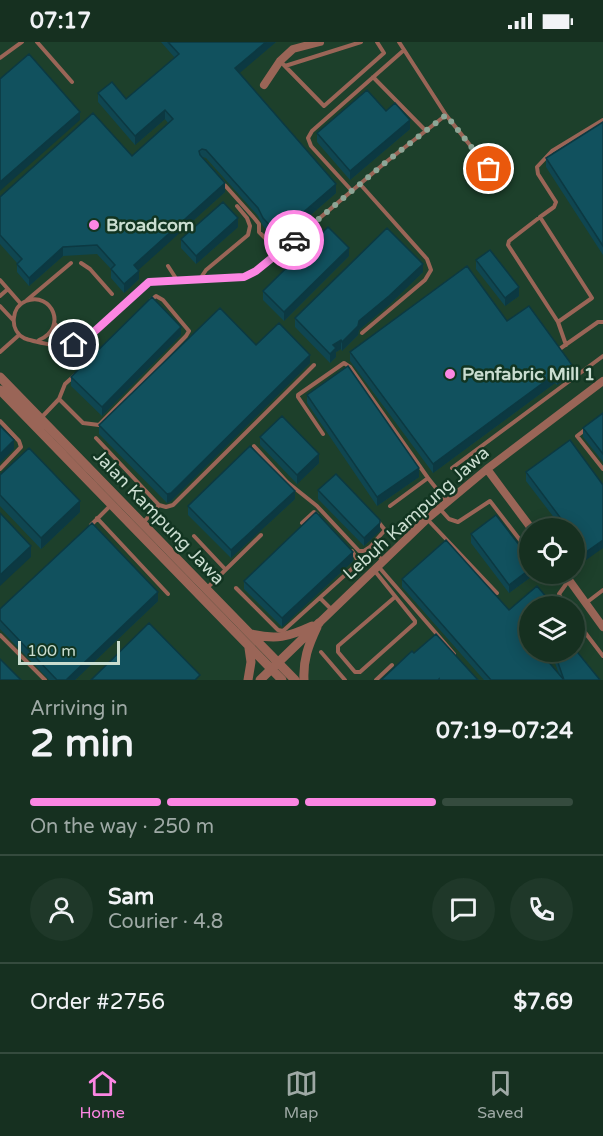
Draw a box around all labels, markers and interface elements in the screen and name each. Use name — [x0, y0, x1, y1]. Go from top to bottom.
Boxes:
text: 07:17 — [30, 8, 91, 34]
pin — [463, 143, 514, 194]
icon: bag — [472, 152, 505, 185]
courier — [264, 210, 324, 270]
place label: Broadcom — [106, 214, 194, 236]
marker: Broadcom — [87, 218, 101, 232]
icon: car — [278, 224, 311, 257]
pin — [48, 319, 99, 370]
icon: home — [57, 328, 90, 361]
place label: Penfabric Mill 1 — [462, 363, 595, 385]
marker: Penfabric Mill 1 — [443, 367, 457, 381]
street label: Lebuh Kampung Jawa — [338, 442, 494, 584]
street label: Jalan Kampung Jawa — [89, 445, 229, 589]
map controls — [519, 518, 585, 662]
button: locate — [519, 518, 585, 584]
button: layers — [519, 596, 585, 662]
scale bar — [18, 638, 120, 666]
text: 100 m — [27, 641, 76, 661]
text: Arriving in — [30, 697, 128, 721]
text: 07:19–07:24 — [436, 718, 573, 744]
text: 2 min — [30, 720, 134, 767]
text: On the way · 250 m — [30, 815, 214, 839]
button: person — [30, 878, 93, 941]
button: chat — [432, 878, 495, 941]
button: phone — [510, 878, 573, 941]
text: Sam — [108, 884, 154, 910]
text: Courier · 4.8 — [108, 910, 223, 934]
text: Order #2756 — [30, 989, 165, 1015]
text: $7.69 — [513, 989, 573, 1015]
tab: Home — [79, 1067, 125, 1123]
tab: Map — [284, 1067, 318, 1123]
tab: Saved — [477, 1067, 523, 1123]

